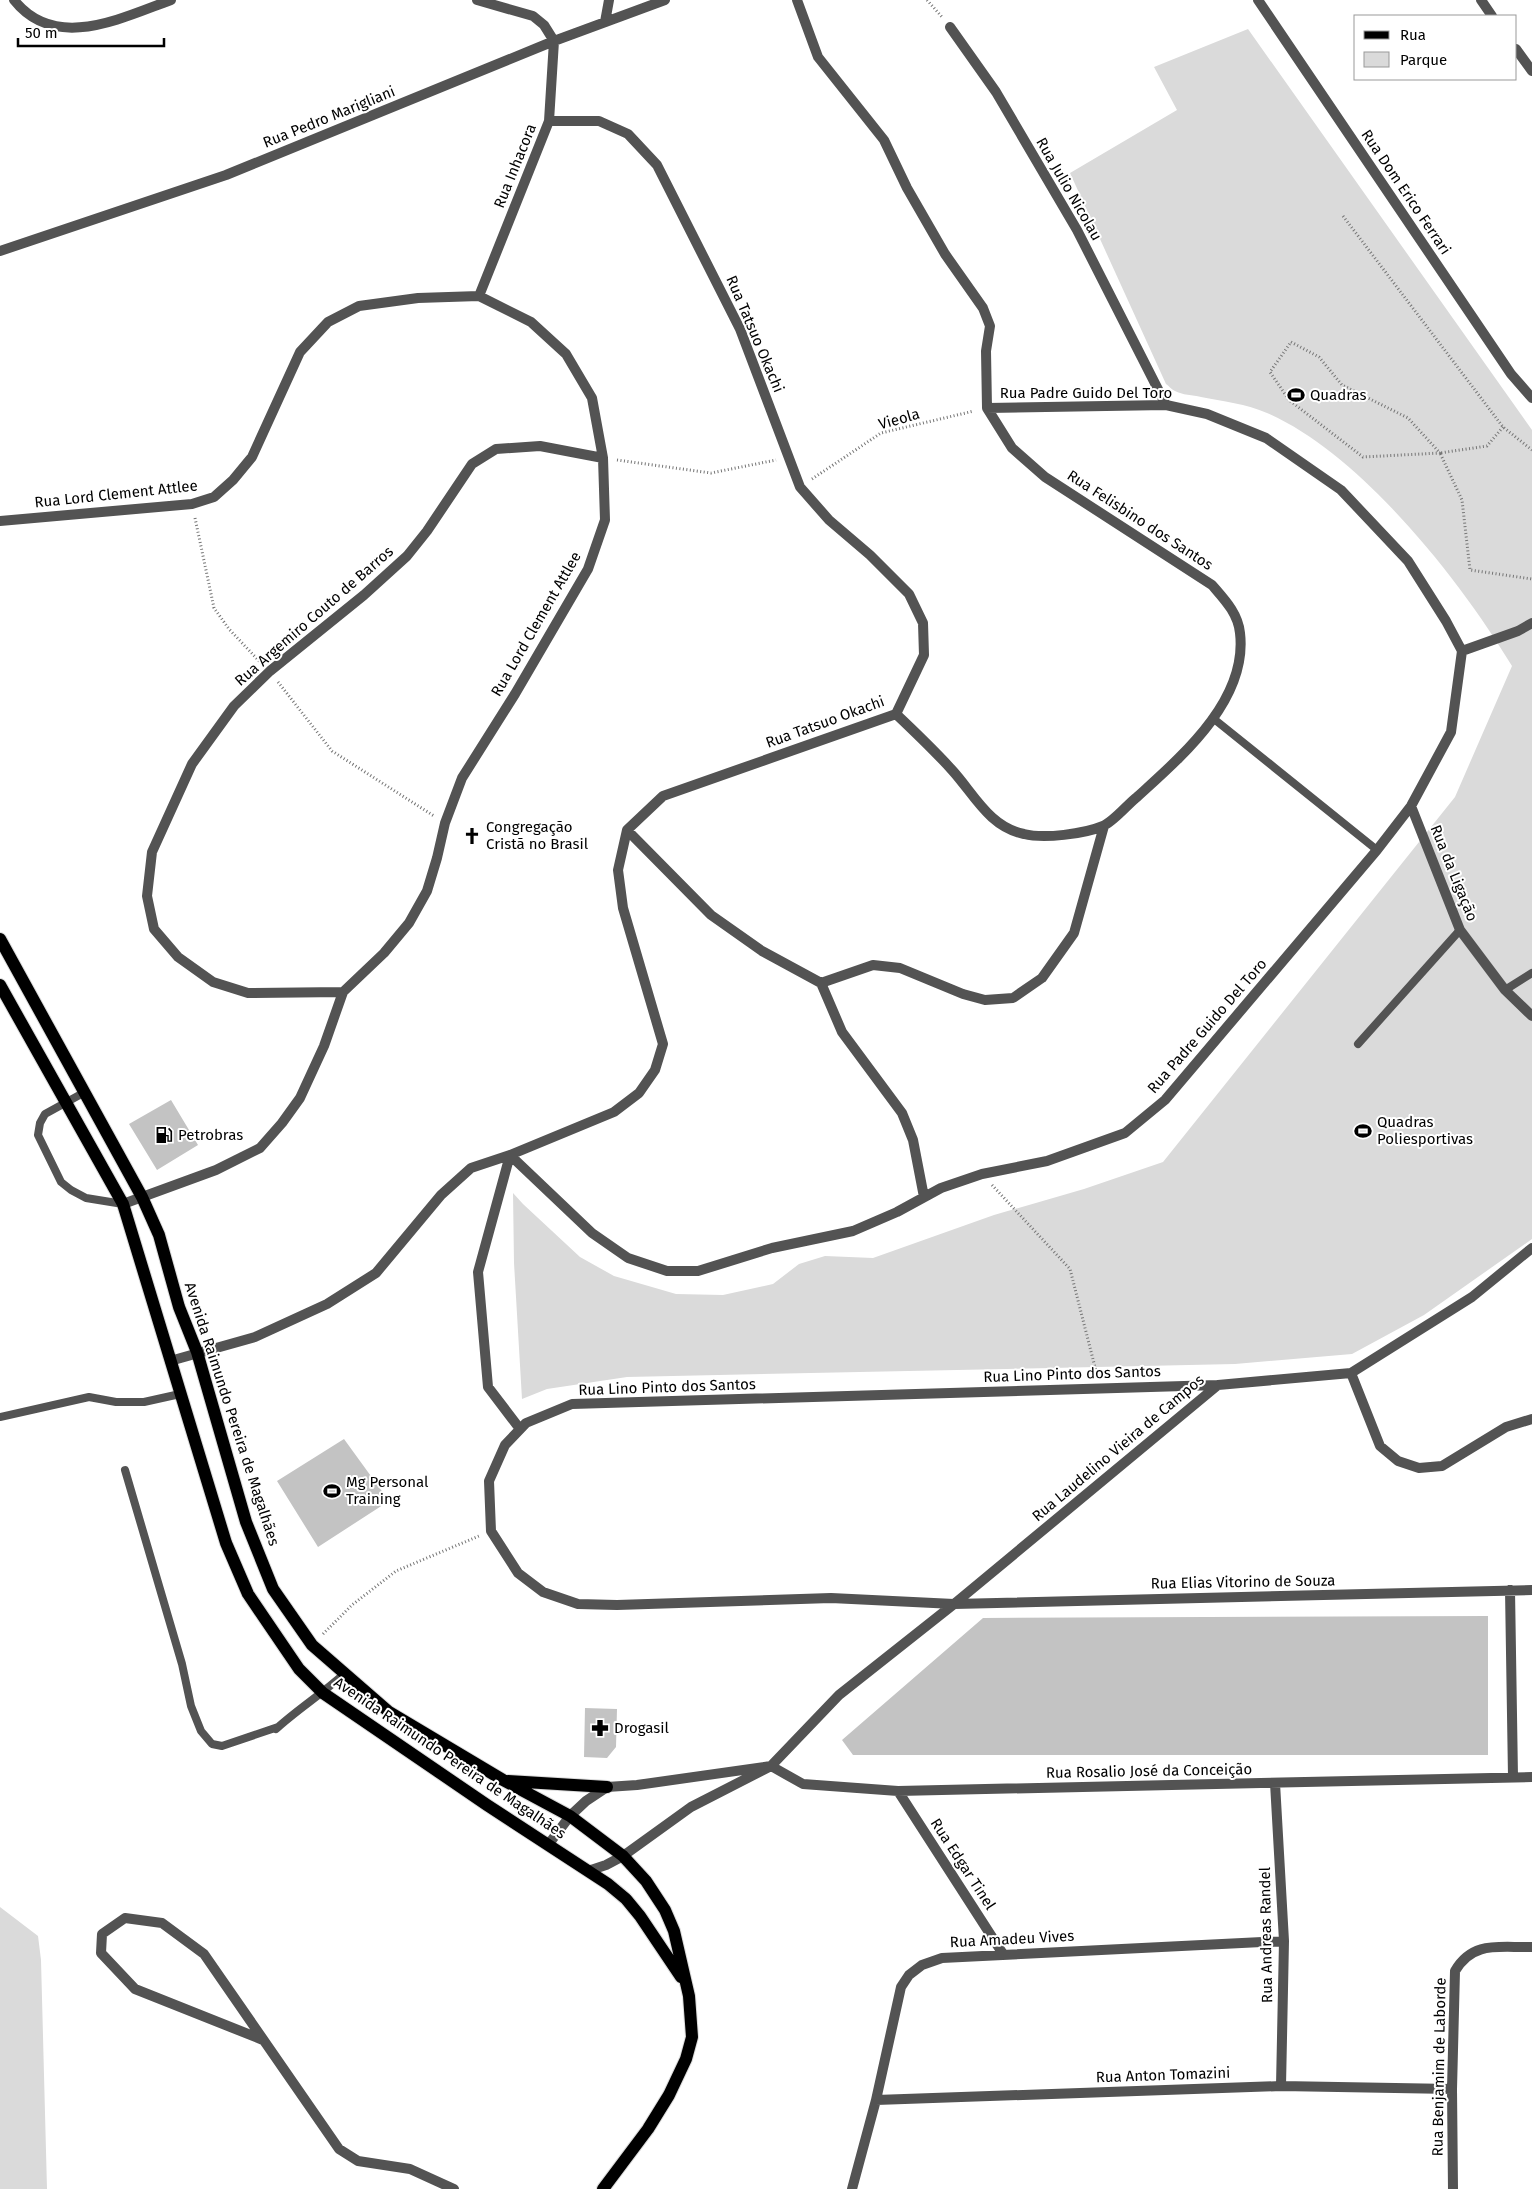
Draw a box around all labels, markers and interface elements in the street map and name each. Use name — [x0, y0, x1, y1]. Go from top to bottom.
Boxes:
scale bar — [18, 15, 164, 47]
legend — [1354, 15, 1517, 80]
text: 50 m — [25, 24, 58, 42]
text: Rua — [1400, 26, 1426, 44]
text: Parque — [1400, 51, 1447, 69]
street label: Rua Pedro Marigliani — [260, 82, 398, 152]
street label: Rua Inhacora — [490, 121, 540, 211]
street label: Rua Dom Erico Ferrari — [1357, 126, 1455, 258]
street label: Rua Julio Nicolau — [1032, 134, 1106, 244]
street label: Rua Tatsuo Okachi — [722, 273, 788, 395]
street label: Rua Padre Guido Del Toro — [1000, 384, 1172, 402]
sports icon: Quadras — [1286, 385, 1306, 405]
place label: Quadras — [1310, 386, 1367, 404]
street label: Vieola — [876, 405, 922, 433]
street label: Rua Felisbino dos Santos — [1064, 466, 1216, 574]
street label: Rua Lord Clement Attlee — [34, 476, 198, 512]
street label: Rua Argemiro Couto de Barros — [231, 542, 397, 690]
street label: Rua Lord Clement Attlee — [487, 548, 585, 700]
street label: Rua Tatsuo Okachi — [763, 692, 887, 752]
place label: Congregação Cristã no Brasil — [486, 818, 589, 853]
street label: Rua da Ligação — [1426, 822, 1482, 924]
church icon: Congregação Cristã no Brasil — [462, 826, 482, 846]
street label: Rua Padre Guido Del Toro — [1144, 955, 1270, 1097]
place label: Quadras Poliesportivas — [1377, 1113, 1473, 1148]
sports icon: Quadras Poliesportivas — [1353, 1121, 1373, 1141]
fuel station icon: Petrobras — [154, 1125, 174, 1145]
place label: Petrobras — [178, 1126, 243, 1144]
street label: Avenida Raimundo Pereira de Magalhães — [181, 1280, 283, 1548]
street label: Rua Lino Pinto dos Santos — [983, 1362, 1161, 1386]
street label: Rua Laudelino Vieira de Campos — [1028, 1371, 1208, 1525]
street label: Rua Lino Pinto dos Santos — [578, 1375, 756, 1399]
place label: Mg Personal Training — [346, 1473, 429, 1508]
sports icon: Mg Personal Training — [322, 1481, 342, 1501]
street label: Rua Elias Vitorino de Souza — [1150, 1571, 1336, 1593]
street label: Avenida Raimundo Pereira de Magalhães — [331, 1673, 569, 1843]
pharmacy icon: Drogasil — [590, 1718, 610, 1738]
place label: Drogasil — [614, 1719, 670, 1737]
street label: Rua Rosalio José da Conceição — [1046, 1760, 1252, 1782]
street label: Rua Edgar Tinel — [927, 1815, 1000, 1914]
street label: Rua Andreas Randel — [1256, 1866, 1276, 2003]
street label: Rua Amadeu Vives — [949, 1927, 1075, 1951]
street label: Rua Benjamim de Laborde — [1428, 1977, 1450, 2157]
street label: Rua Anton Tomazini — [1095, 2064, 1231, 2086]

